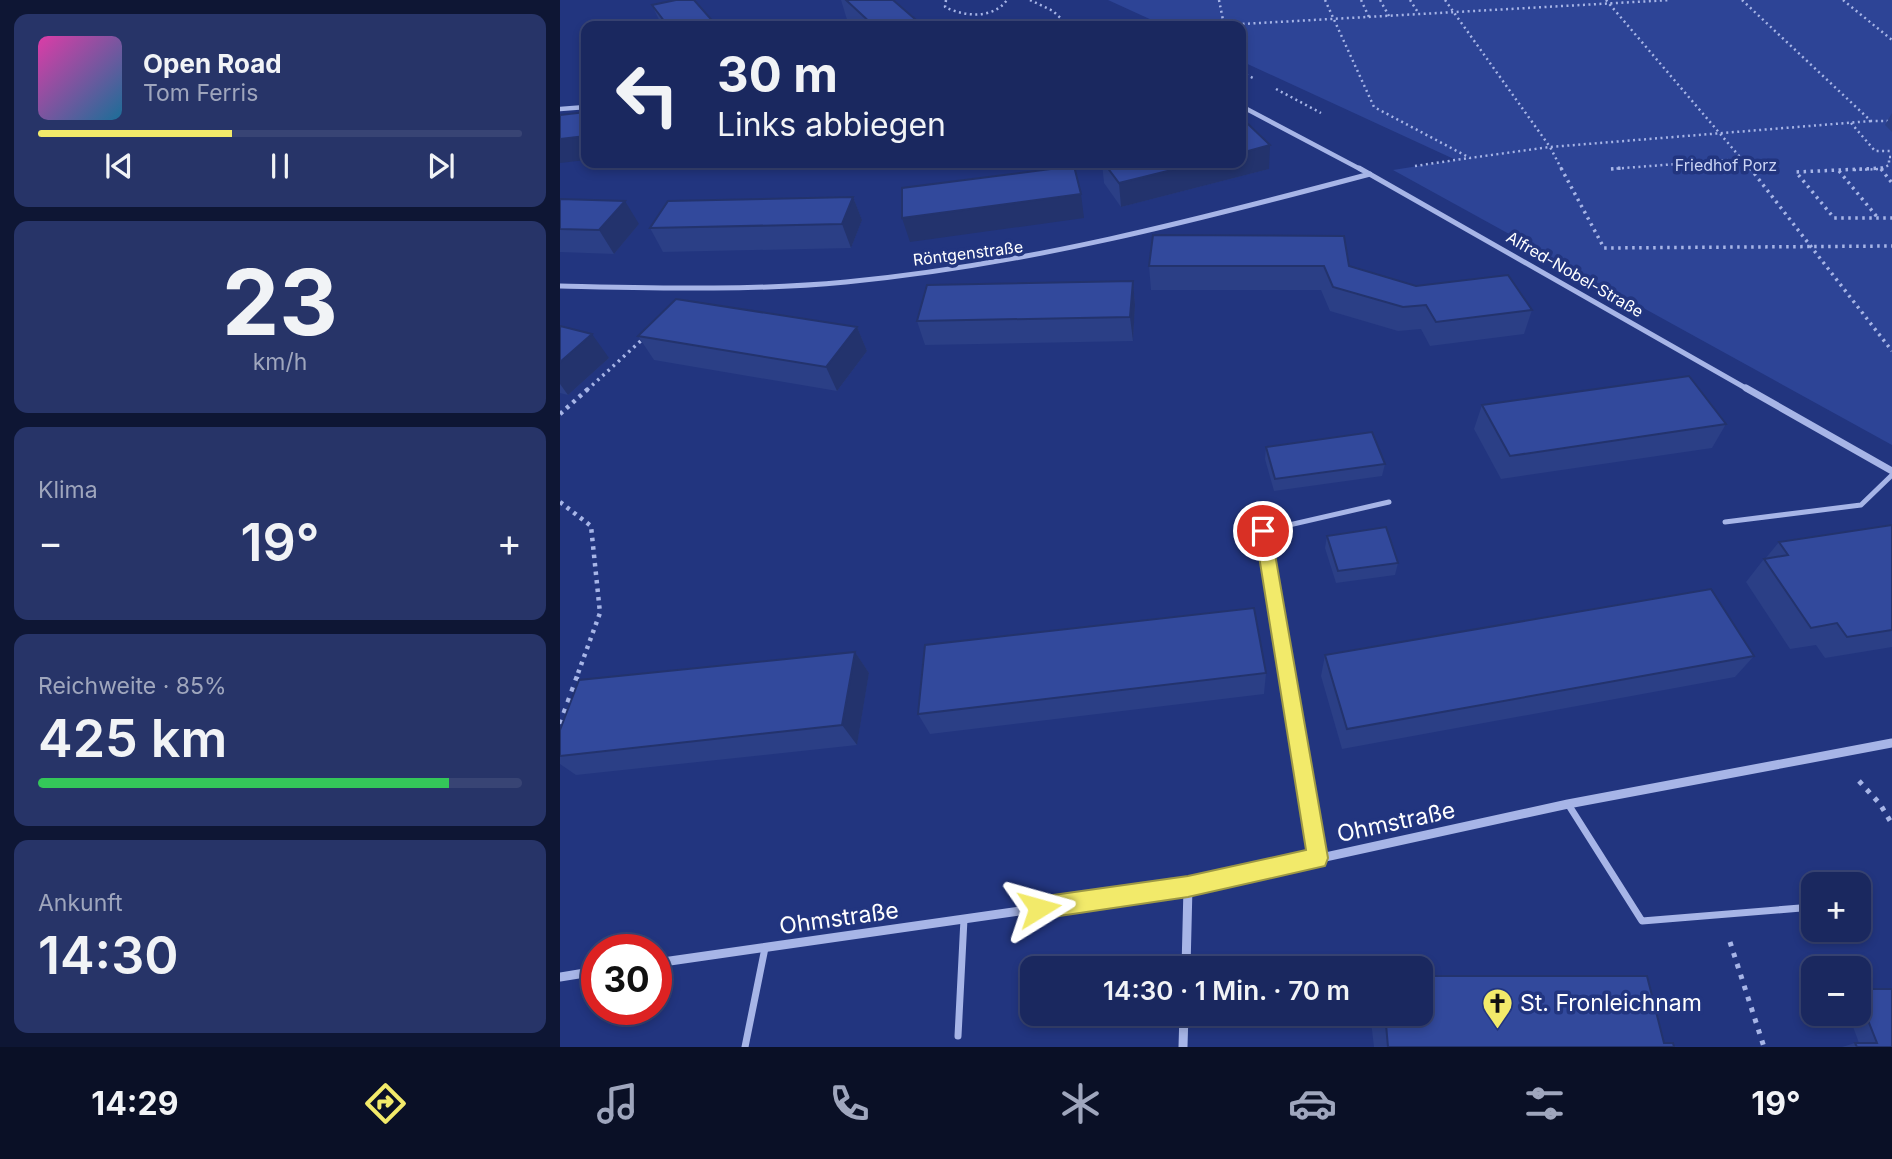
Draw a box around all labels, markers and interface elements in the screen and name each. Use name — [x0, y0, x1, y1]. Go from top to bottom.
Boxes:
text: 30 m — [717, 45, 838, 104]
text: Open Road — [143, 48, 282, 79]
icon: left — [602, 49, 693, 140]
text: Tom Ferris — [143, 79, 258, 107]
text: Links abbiegen — [717, 105, 946, 144]
icon: previous — [100, 147, 138, 185]
icon: pause — [261, 147, 299, 185]
icon: next — [422, 147, 460, 185]
park label: Friedhof Porz — [1675, 155, 1777, 175]
street label: Alfred-Nobel-Straße — [1503, 227, 1647, 321]
street label: Röntgenstraße — [912, 236, 1024, 270]
text: 23 — [222, 247, 338, 357]
text: km/h — [253, 348, 307, 376]
text: Klima — [38, 476, 98, 504]
pin — [1233, 501, 1293, 561]
text: 19° — [240, 511, 320, 574]
icon: arrive — [1244, 512, 1282, 550]
text: − — [38, 519, 63, 565]
text: + — [497, 519, 522, 565]
text: Reichweite · 85% — [38, 672, 227, 700]
text: 425 km — [38, 707, 227, 770]
street label: Ohmstraße — [1334, 796, 1458, 848]
position arrow — [1002, 871, 1076, 945]
map controls — [1801, 872, 1871, 1026]
button: + — [1801, 872, 1871, 942]
text: Ankunft — [38, 889, 123, 917]
street label: Ohmstraße — [778, 896, 900, 940]
text: 14:30 — [38, 924, 179, 987]
speed limit sign: 30 — [581, 934, 672, 1025]
button: − — [1801, 956, 1871, 1026]
text: 14:30 · 1 Min. · 70 m — [1103, 975, 1350, 1006]
church icon: St. Fronleichnam — [1480, 986, 1514, 1030]
place label: St. Fronleichnam — [1520, 989, 1702, 1017]
icon: directions — [361, 1079, 410, 1128]
icon: music — [593, 1079, 642, 1128]
icon: phone — [825, 1079, 874, 1128]
icon: climate — [1056, 1079, 1105, 1128]
icon: car — [1288, 1079, 1337, 1128]
icon: filters — [1520, 1079, 1569, 1128]
text: 14:29 — [91, 1084, 178, 1123]
text: 19° — [1751, 1084, 1801, 1123]

